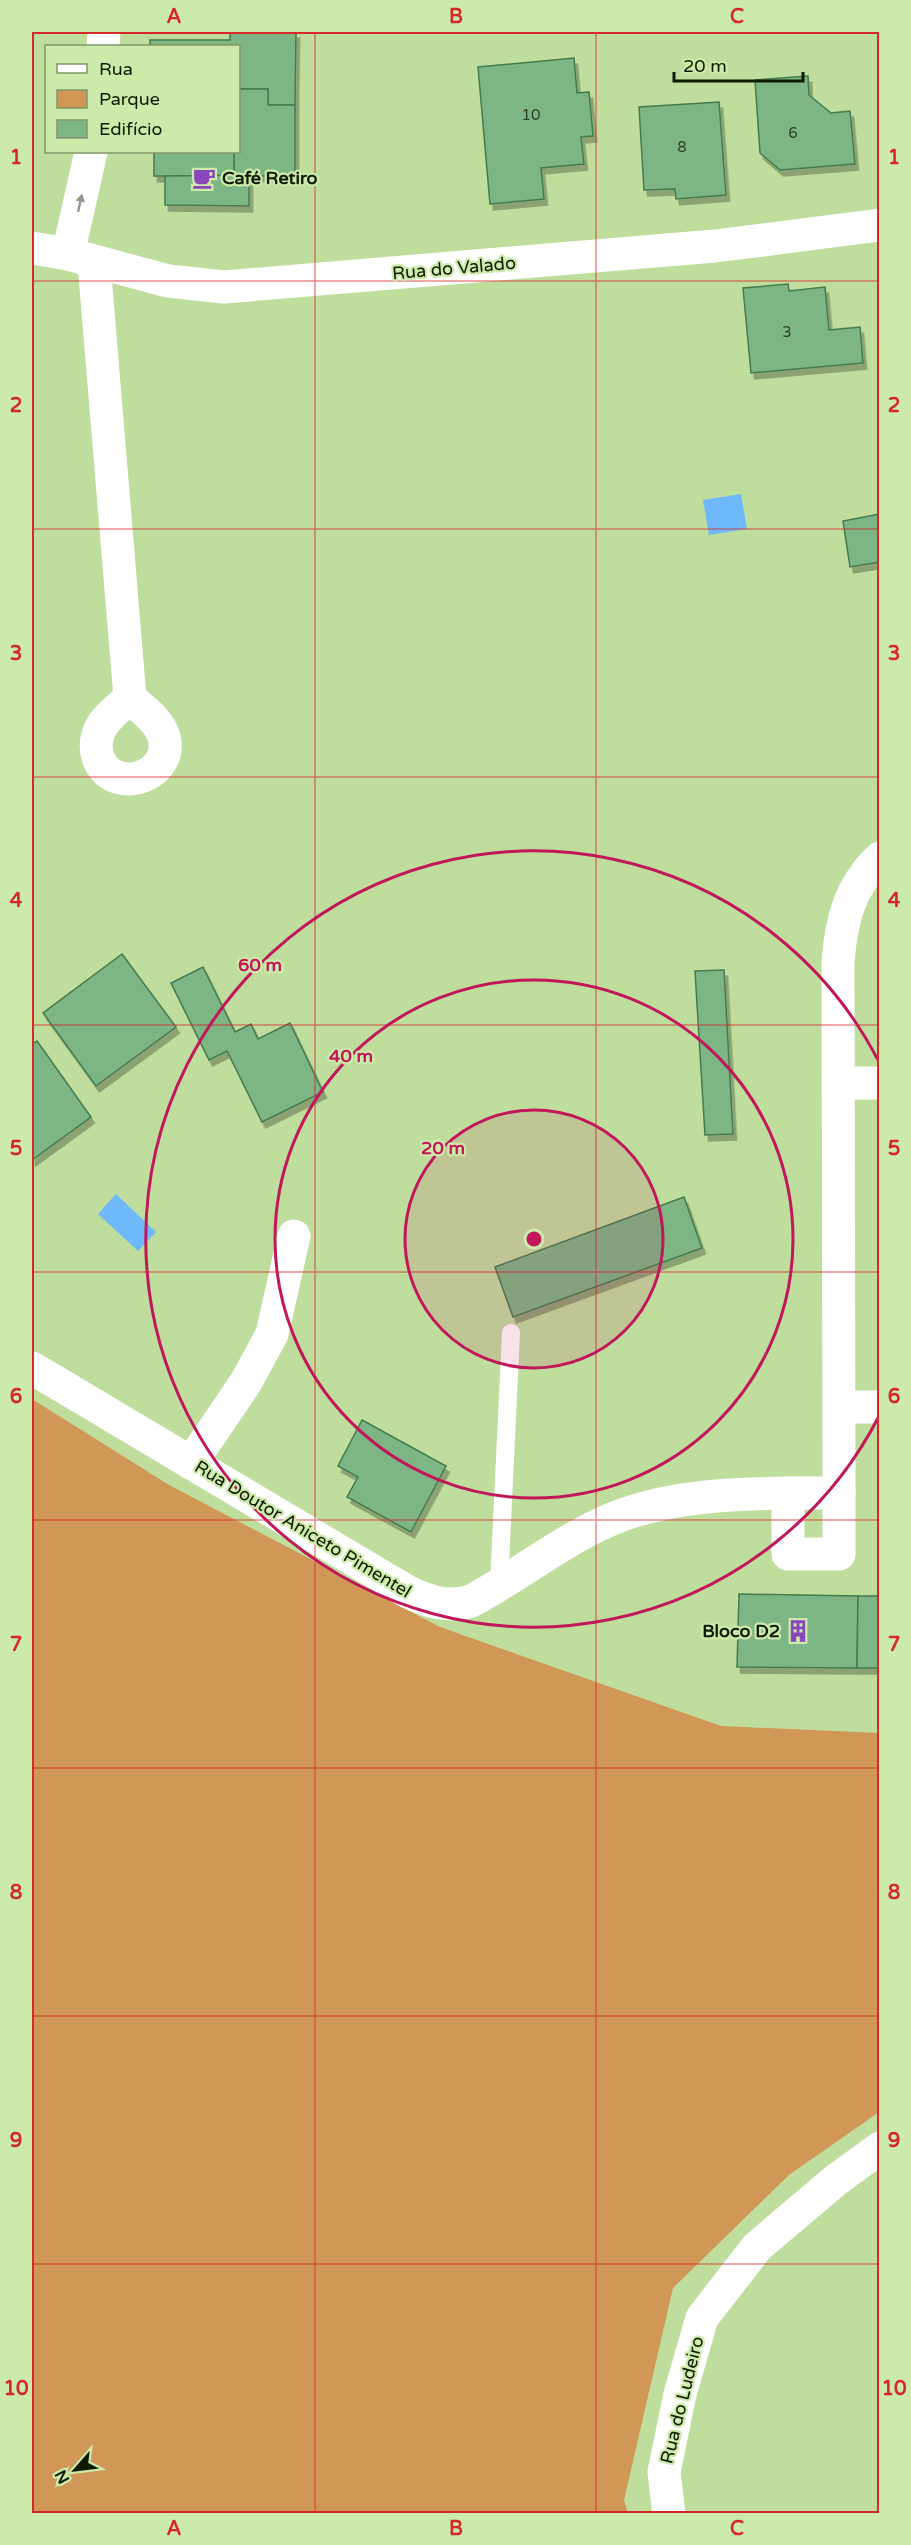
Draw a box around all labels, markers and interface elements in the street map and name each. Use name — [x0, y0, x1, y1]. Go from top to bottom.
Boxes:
text: A — [167, 5, 182, 29]
text: B — [449, 5, 463, 29]
text: C — [730, 5, 744, 29]
legend — [45, 45, 240, 153]
scale bar — [674, 45, 803, 83]
text: 20 m — [683, 55, 727, 77]
text: Rua — [99, 58, 133, 80]
text: Parque — [99, 88, 160, 110]
house number: 10 — [522, 106, 540, 124]
text: Edifício — [99, 118, 163, 140]
house number: 6 — [788, 124, 798, 142]
house number: 8 — [677, 138, 687, 156]
text: 1 — [10, 146, 22, 170]
text: 1 — [888, 146, 900, 170]
cafe icon: Café Retiro — [191, 165, 217, 191]
place label: Café Retiro — [222, 167, 318, 189]
one-way arrow — [76, 194, 86, 212]
street label: Rua do Valado — [391, 252, 517, 284]
house number: 3 — [782, 323, 792, 341]
text: 2 — [10, 394, 22, 418]
text: 2 — [888, 394, 900, 418]
text: 3 — [10, 642, 22, 666]
text: 3 — [888, 642, 900, 666]
text: 4 — [10, 889, 23, 913]
text: 4 — [888, 889, 901, 913]
text: 60 m — [238, 954, 282, 976]
text: 40 m — [329, 1045, 373, 1067]
text: 5 — [10, 1137, 22, 1161]
text: 20 m — [421, 1137, 465, 1159]
text: 5 — [888, 1137, 900, 1161]
centre of rings — [524, 1229, 544, 1249]
text: 6 — [10, 1385, 22, 1409]
text: 6 — [888, 1385, 900, 1409]
street label: Rua Doutor Aniceto Pimentel — [191, 1455, 415, 1603]
building icon: Bloco D2 — [785, 1618, 811, 1644]
place label: Bloco D2 — [702, 1620, 780, 1642]
text: 7 — [10, 1633, 22, 1657]
text: 7 — [888, 1633, 900, 1657]
text: 8 — [10, 1881, 22, 1905]
text: 8 — [888, 1881, 900, 1905]
text: 9 — [10, 2129, 22, 2153]
text: 9 — [888, 2129, 900, 2153]
street label: Rua do Ludeiro — [656, 2334, 708, 2466]
text: 10 — [3, 2377, 29, 2401]
text: 10 — [881, 2377, 907, 2401]
north arrow — [45, 2440, 105, 2500]
text: N — [51, 2466, 74, 2487]
text: A — [167, 2517, 182, 2541]
text: B — [449, 2517, 463, 2541]
text: C — [730, 2517, 744, 2541]

